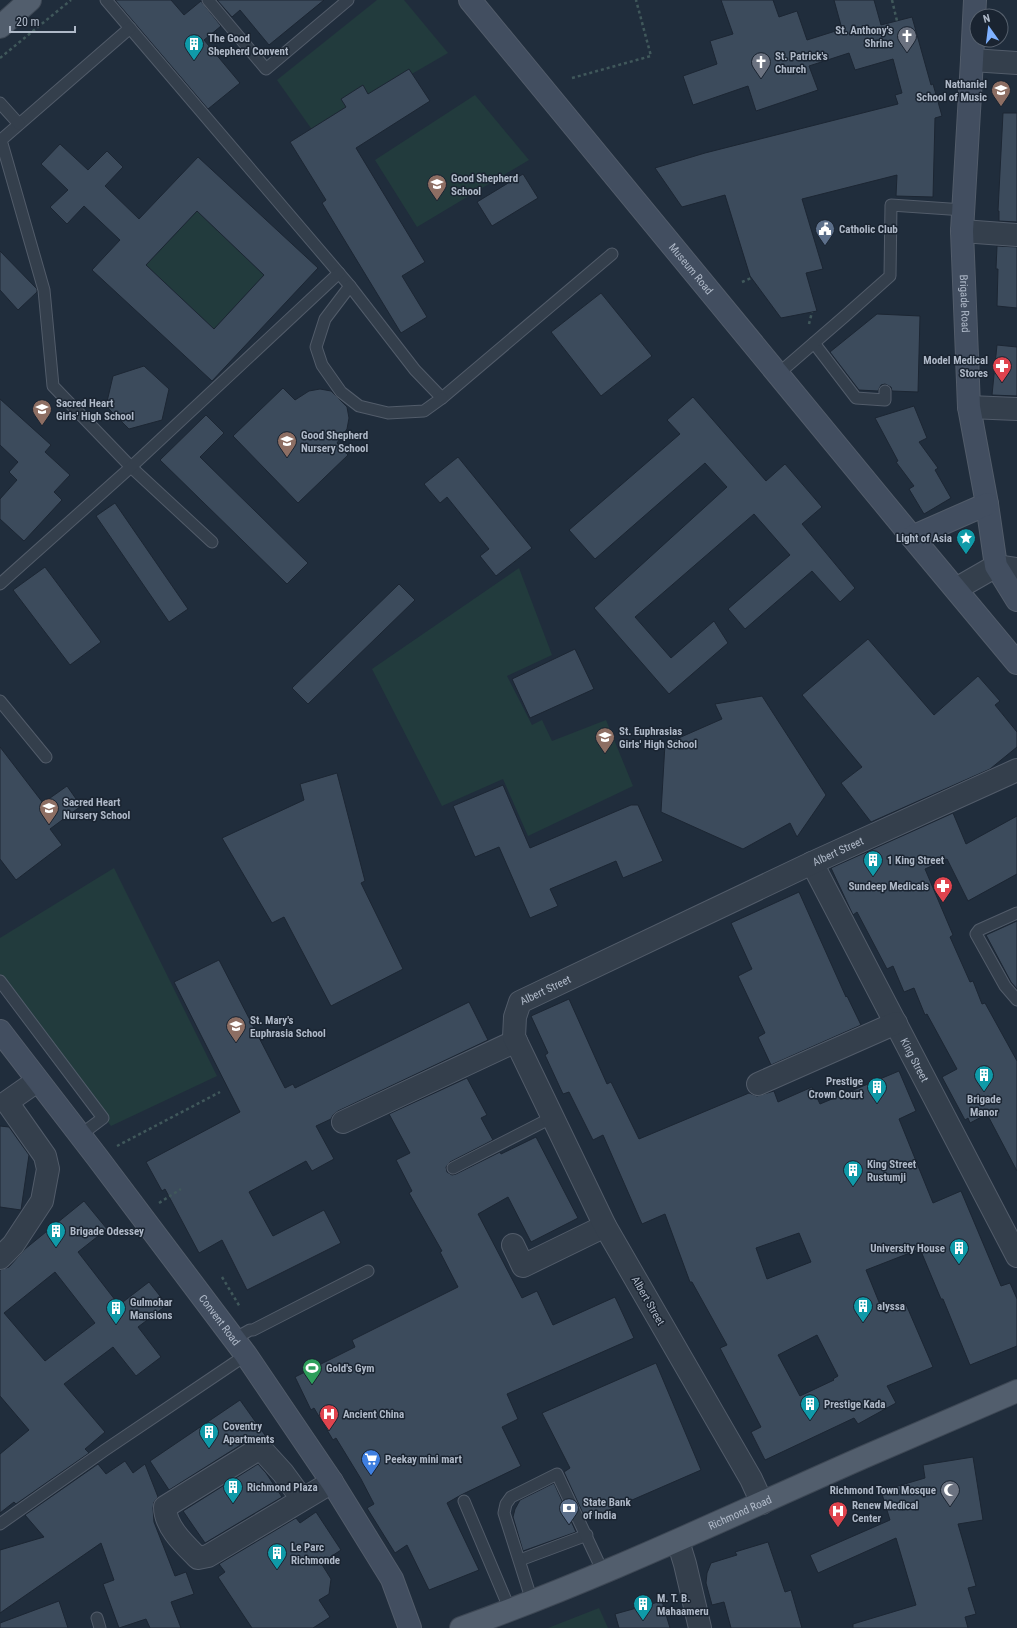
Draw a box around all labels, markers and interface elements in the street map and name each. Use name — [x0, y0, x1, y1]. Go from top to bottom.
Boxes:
scale bar — [10, 8, 75, 34]
north arrow — [969, 8, 1009, 48]
text: N — [982, 12, 992, 26]
text: 20 m — [16, 15, 40, 29]
place label: St. Anthony's Shrine — [835, 24, 893, 50]
church icon: St. Anthony's Shrine — [896, 25, 918, 53]
place label: The Good Shepherd Convent — [208, 32, 289, 58]
building icon: The Good Shepherd Convent — [183, 33, 205, 61]
place label: St. Patrick's Church — [775, 50, 828, 76]
church icon: St. Patrick's Church — [750, 51, 772, 79]
place label: Nathaniel School of Music — [916, 78, 987, 104]
school or university icon: Nathaniel School of Music — [990, 79, 1012, 107]
place label: Good Shepherd School — [451, 172, 518, 198]
school or university icon: Good Shepherd School — [426, 173, 448, 201]
public building icon: Catholic Club — [814, 218, 836, 246]
place label: Catholic Club — [839, 223, 898, 236]
street label: Museum Road — [666, 241, 716, 297]
street label: Brigade Road — [957, 274, 973, 333]
place label: Model Medical Stores — [923, 354, 988, 380]
pharmacy icon: Model Medical Stores — [991, 355, 1013, 383]
place label: Sacred Heart Girls' High School — [56, 397, 134, 423]
school or university icon: Sacred Heart Girls' High School — [31, 398, 53, 426]
place label: Good Shepherd Nursery School — [301, 429, 369, 455]
school or university icon: Good Shepherd Nursery School — [276, 430, 298, 458]
place icon: Light of Asia — [955, 527, 977, 555]
place label: Light of Asia — [896, 532, 952, 545]
place label: St. Euphrasias Girls' High School — [619, 725, 697, 751]
school or university icon: St. Euphrasias Girls' High School — [594, 726, 616, 754]
place label: Sacred Heart Nursery School — [63, 796, 131, 822]
school or university icon: Sacred Heart Nursery School — [38, 797, 60, 825]
street label: Albert Street — [810, 834, 866, 868]
building icon: 1 King Street — [862, 849, 884, 877]
place label: 1 King Street — [887, 854, 945, 867]
pharmacy icon: Sundeep Medicals — [932, 875, 954, 903]
place label: Sundeep Medicals — [848, 880, 929, 893]
street label: Albert Street — [518, 972, 573, 1008]
place label: St. Mary's Euphrasia School — [250, 1014, 326, 1040]
school or university icon: St. Mary's Euphrasia School — [225, 1015, 247, 1043]
street label: King Street — [898, 1036, 931, 1084]
building icon: Brigade Manor — [973, 1064, 995, 1092]
place label: Prestige Crown Court — [808, 1075, 864, 1101]
building icon: Prestige Crown Court — [866, 1076, 888, 1104]
place label: Brigade Manor — [967, 1093, 1001, 1119]
place label: King Street Rustumji — [867, 1158, 917, 1184]
building icon: King Street Rustumji — [842, 1159, 864, 1187]
building icon: Brigade Odessey — [45, 1220, 67, 1248]
place label: Brigade Odessey — [70, 1225, 144, 1238]
building icon: University House — [948, 1237, 970, 1265]
place label: University House — [870, 1242, 945, 1255]
street label: Albert Street — [629, 1274, 667, 1328]
street label: Convent Road — [196, 1292, 243, 1348]
building icon: alyssa — [852, 1295, 874, 1323]
place label: Gulmohar Mansions — [130, 1296, 173, 1322]
building icon: Gulmohar Mansions — [105, 1297, 127, 1325]
place label: alyssa — [877, 1300, 905, 1313]
sports icon: Gold's Gym — [301, 1357, 323, 1385]
place label: Gold's Gym — [326, 1362, 374, 1375]
building icon: Prestige Kada — [799, 1393, 821, 1421]
place label: Prestige Kada — [824, 1398, 885, 1411]
hospital icon: Ancient China — [318, 1403, 340, 1431]
place label: Ancient China — [343, 1408, 404, 1421]
place label: Coventry Apartments — [223, 1420, 274, 1446]
building icon: Coventry Apartments — [198, 1421, 220, 1449]
supermarket icon: Peekay mini mart — [360, 1448, 382, 1476]
place label: Peekay mini mart — [385, 1453, 462, 1466]
building icon: Richmond Plaza — [222, 1476, 244, 1504]
mosque icon: Richmond Town Mosque — [939, 1479, 961, 1507]
place label: Richmond Plaza — [247, 1481, 318, 1494]
place label: Richmond Town Mosque — [830, 1484, 936, 1497]
street label: Richmond Road — [706, 1493, 774, 1532]
place label: State Bank of India — [583, 1496, 631, 1522]
bank icon: State Bank of India — [558, 1497, 580, 1525]
place label: Renew Medical Center — [852, 1499, 919, 1525]
hospital icon: Renew Medical Center — [827, 1500, 849, 1528]
place label: Le Parc Richmonde — [291, 1541, 340, 1567]
building icon: Le Parc Richmonde — [266, 1542, 288, 1570]
place label: M. T. B. Mahaameru — [657, 1592, 709, 1618]
building icon: M. T. B. Mahaameru — [632, 1593, 654, 1621]

